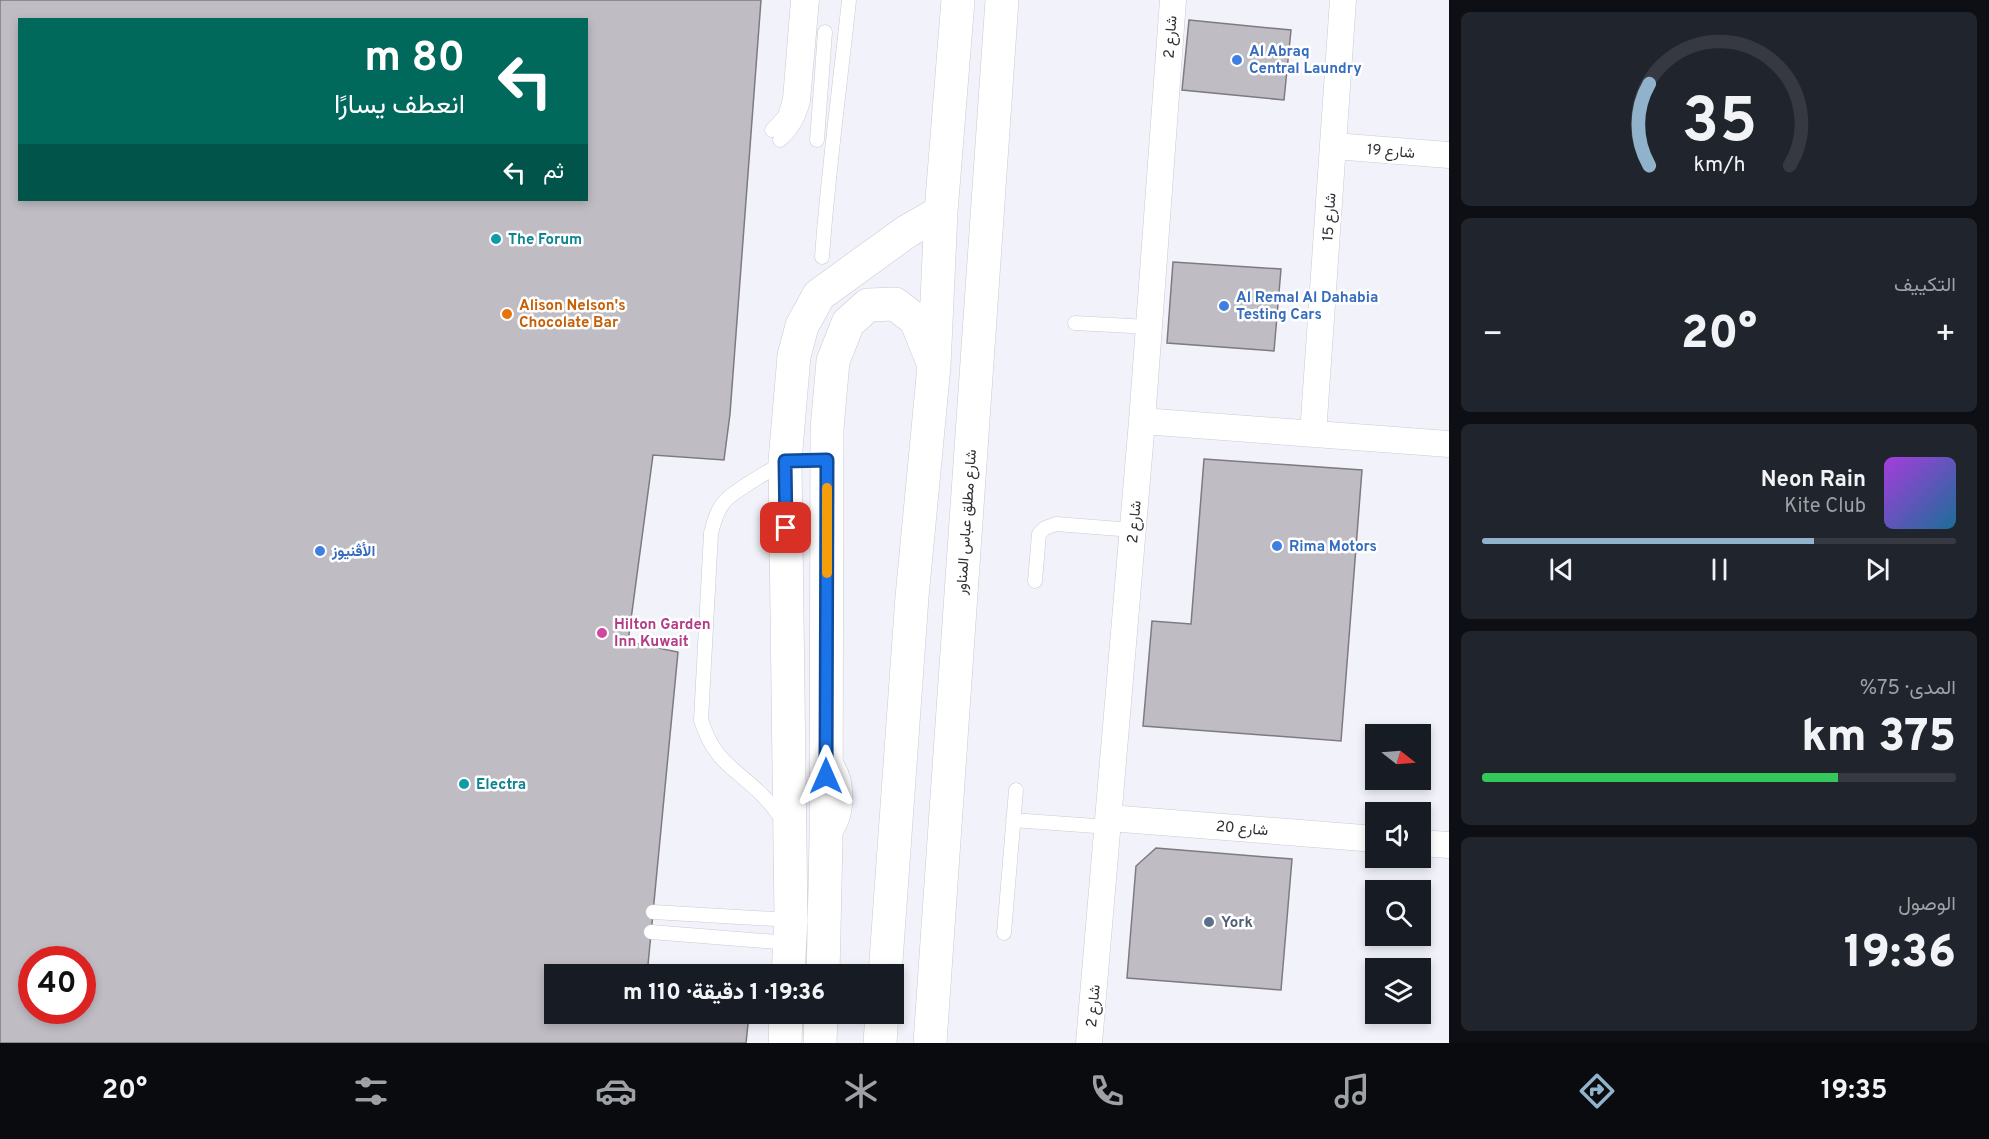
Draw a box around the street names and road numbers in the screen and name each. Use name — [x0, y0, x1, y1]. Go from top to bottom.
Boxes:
street label: شارع 2 — [1161, 15, 1182, 59]
street label: شارع 19 — [1366, 141, 1416, 164]
street label: شارع 15 — [1319, 192, 1342, 242]
street label: شارع مطلق عباس المناور — [953, 449, 982, 596]
street label: شارع 2 — [1124, 500, 1147, 544]
street label: شارع 20 — [1215, 818, 1269, 841]
street label: شارع 2 — [1083, 984, 1106, 1028]

